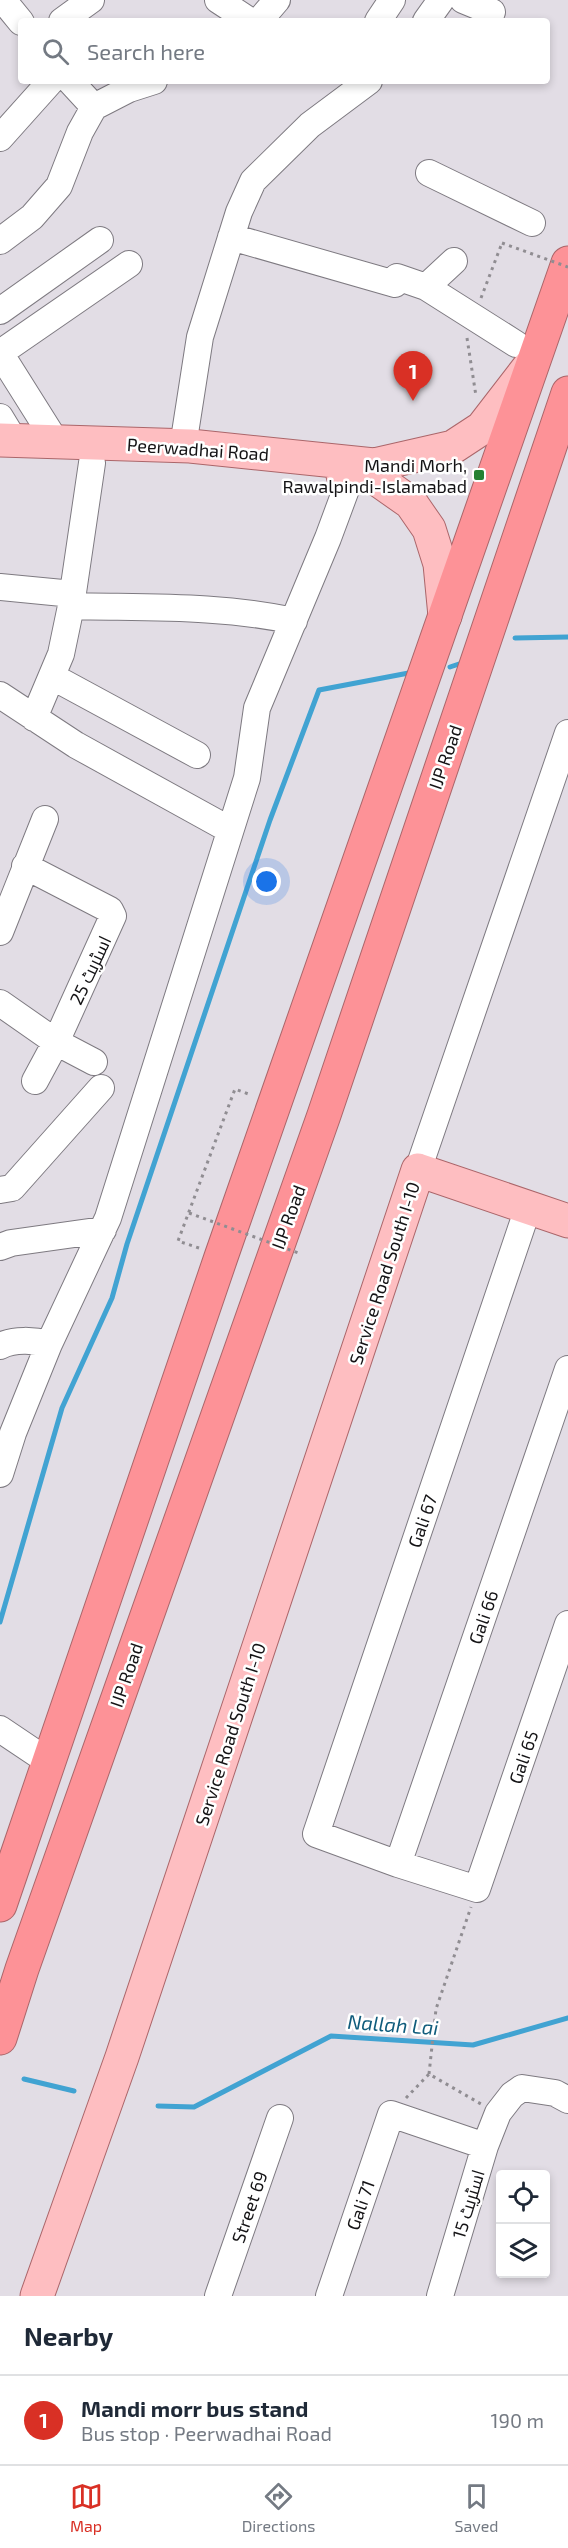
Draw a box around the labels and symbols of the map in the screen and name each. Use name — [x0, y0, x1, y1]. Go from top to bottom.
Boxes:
pin: 1 — [394, 352, 432, 401]
street label: Peerwadhai Road — [126, 433, 270, 465]
place label: Mandi Morh, Rawalpindi-Islamabad — [283, 454, 467, 497]
marker: Mandi Morh, Rawalpindi-Islamabad — [472, 468, 486, 482]
street label: IJP Road — [424, 722, 466, 792]
your location — [252, 867, 281, 896]
street label: اسٹریٹ 25 — [64, 932, 116, 1008]
street label: Service Road South I-10 — [344, 1179, 424, 1367]
street label: IJP Road — [266, 1182, 310, 1252]
street label: Gali 67 — [403, 1492, 441, 1550]
street label: Gali 66 — [464, 1587, 502, 1647]
street label: IJP Road — [105, 1640, 147, 1710]
street label: Service Road South I-10 — [190, 1640, 270, 1828]
street label: Gali 65 — [504, 1727, 542, 1787]
water label: Nallah Lai — [347, 2009, 439, 2039]
street label: اسٹریٹ 15 — [447, 2167, 490, 2241]
street label: Street 69 — [226, 2168, 272, 2246]
street label: Gali 71 — [341, 2177, 379, 2233]

